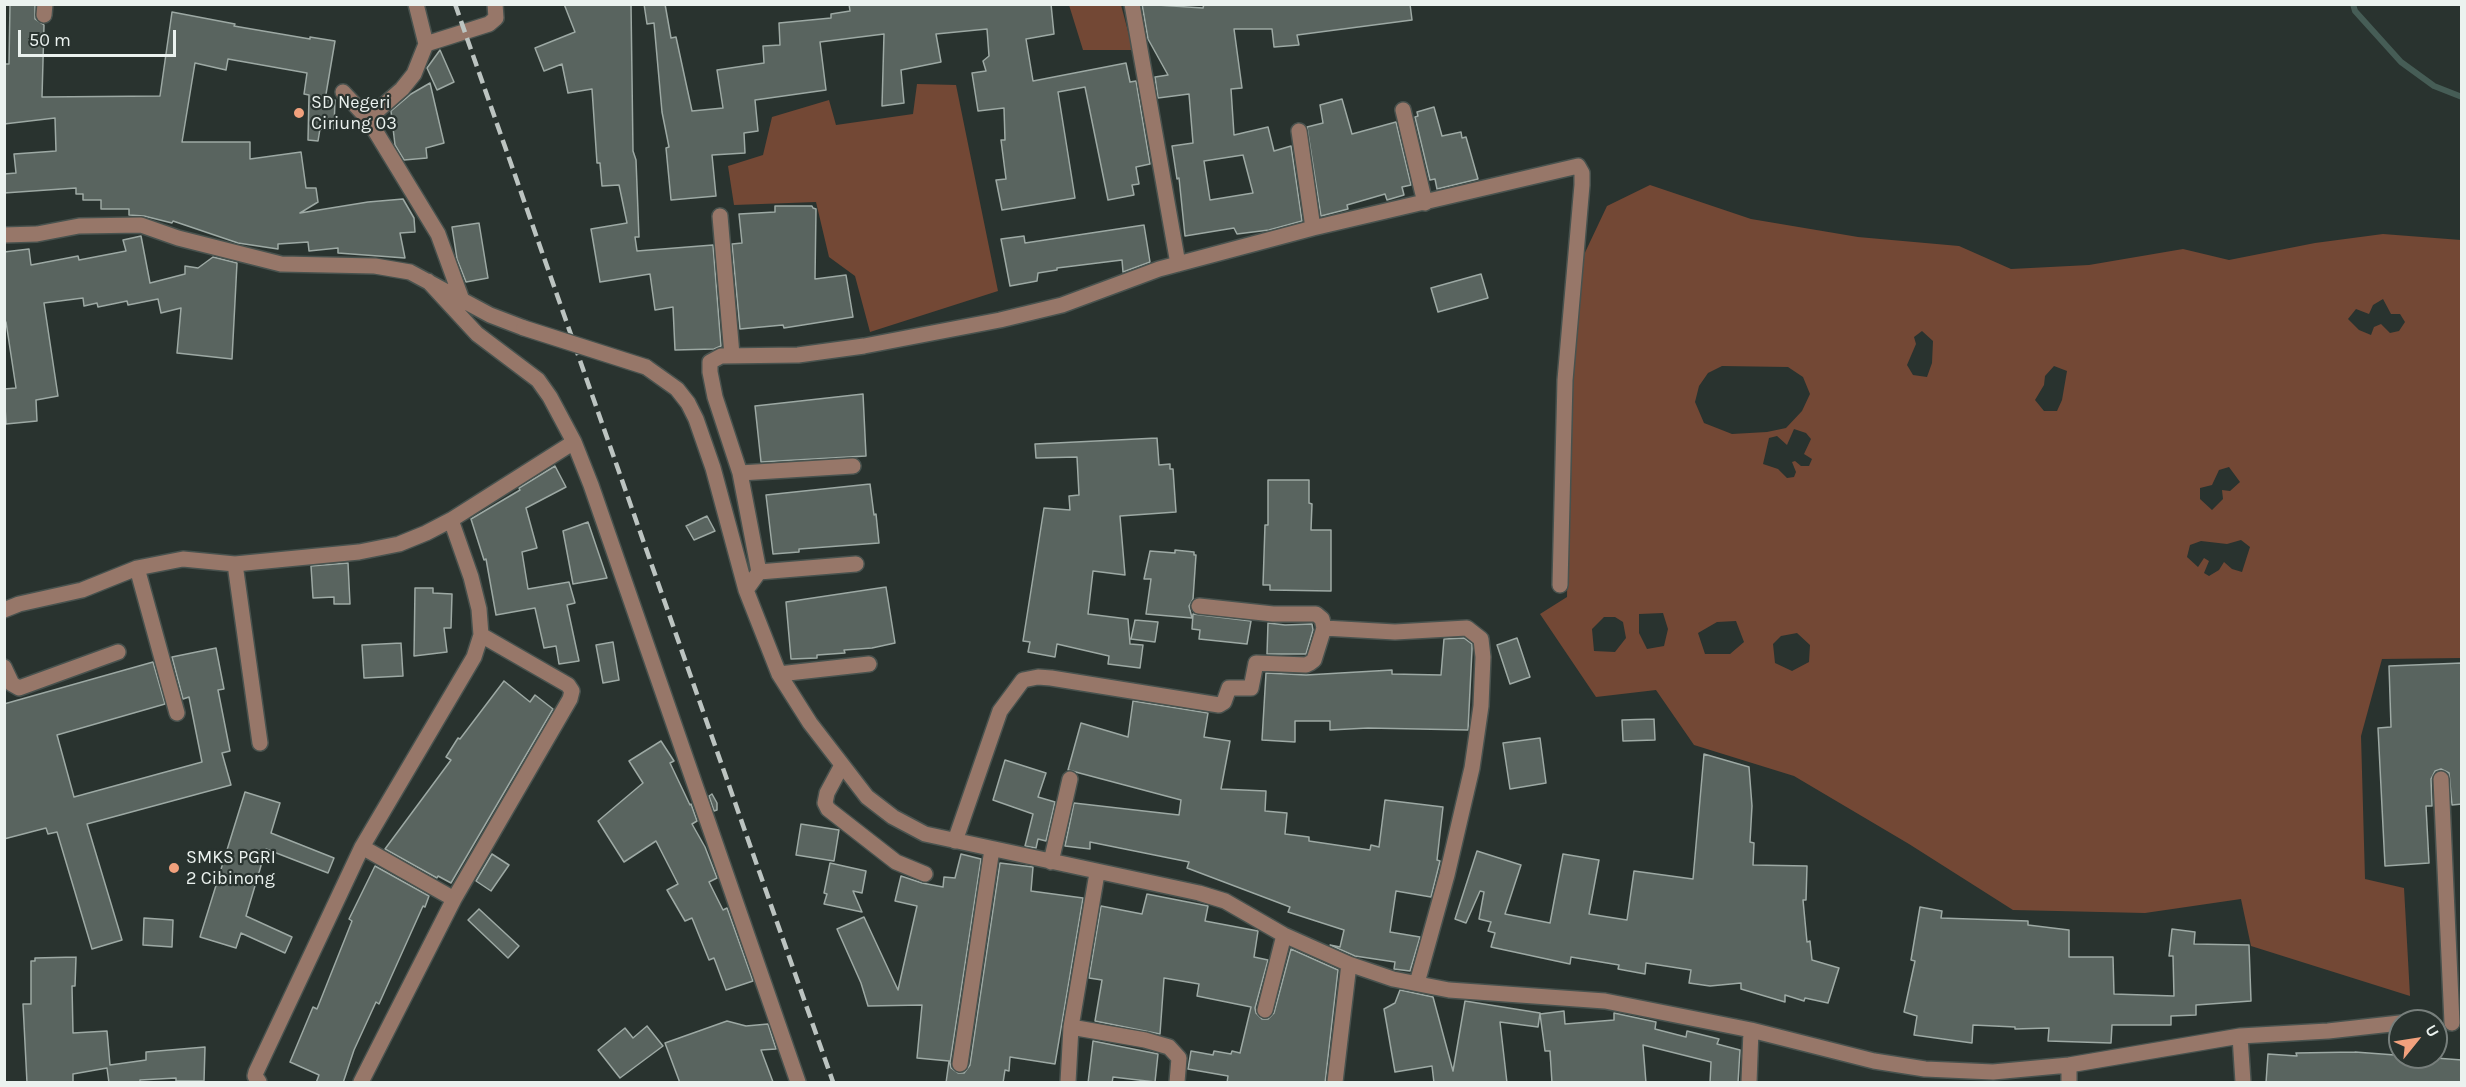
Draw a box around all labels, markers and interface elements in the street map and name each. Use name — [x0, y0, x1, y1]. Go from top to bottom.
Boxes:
scale bar — [21, 18, 178, 56]
text: 50 m — [29, 29, 71, 51]
place label: SD Negeri Ciriung 03 — [311, 92, 397, 134]
marker: SD Negeri Ciriung 03 — [292, 106, 306, 120]
place label: SMKS PGRI 2 Cibinong — [186, 847, 276, 890]
marker: SMKS PGRI 2 Cibinong — [167, 861, 181, 875]
north arrow — [2388, 1009, 2448, 1069]
text: U — [2421, 1021, 2443, 1040]

